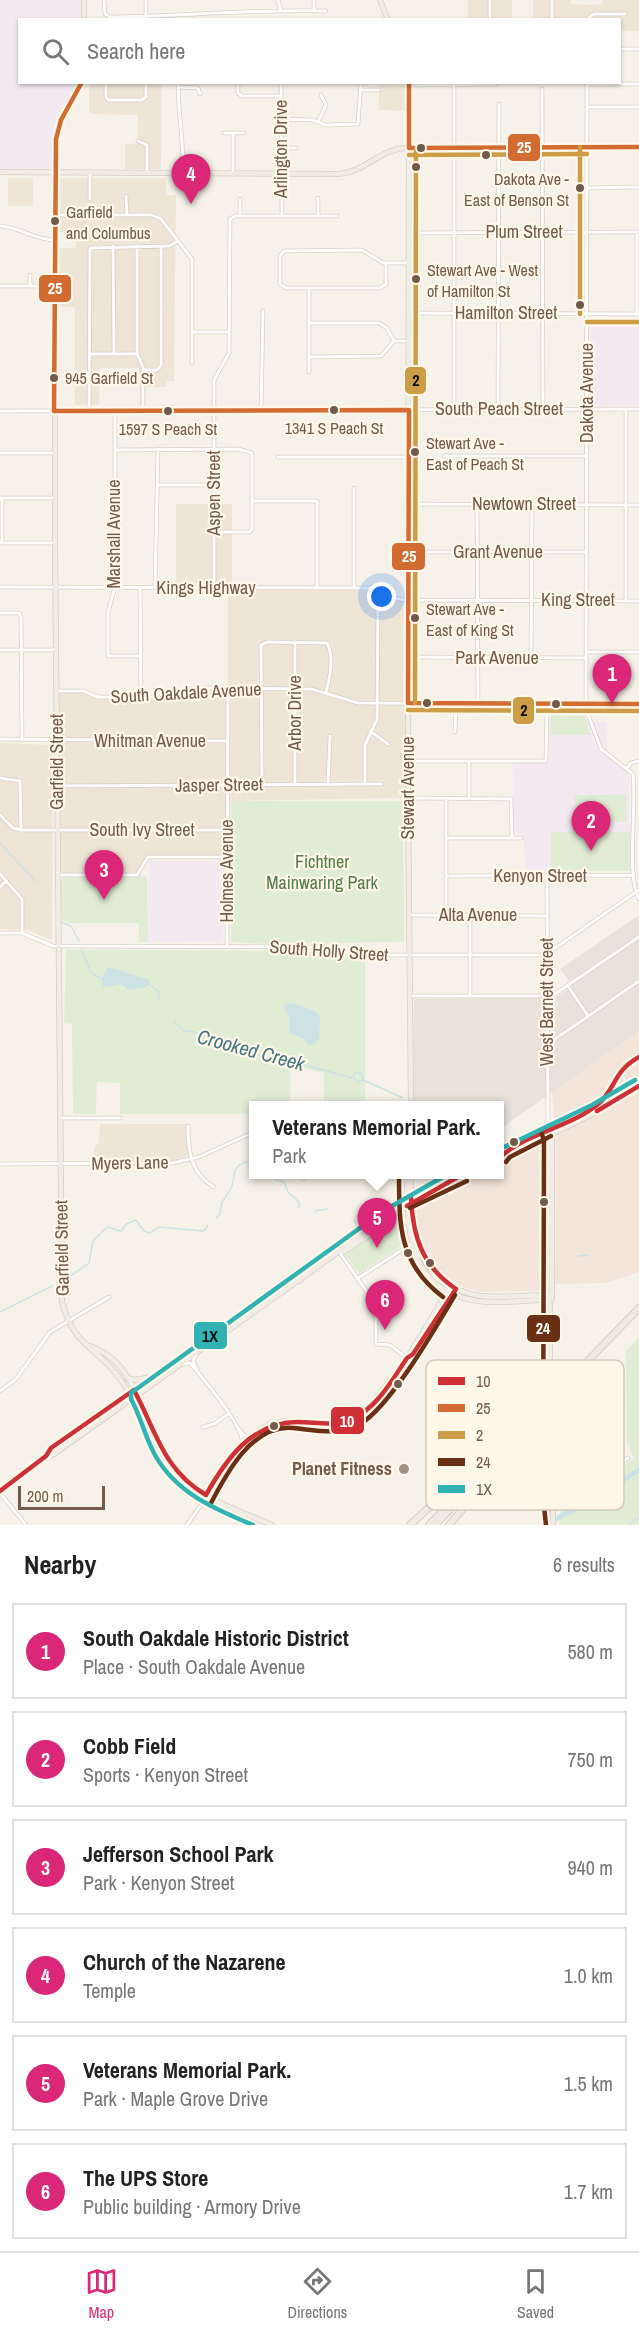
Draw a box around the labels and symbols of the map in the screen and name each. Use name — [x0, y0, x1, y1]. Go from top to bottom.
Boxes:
street label: Arlington Drive — [268, 100, 293, 199]
line badge: 25 — [507, 133, 541, 162]
text: 25 — [517, 136, 531, 158]
unlabelled marker — [415, 142, 427, 154]
unlabelled marker — [480, 149, 492, 161]
pin: 4 — [172, 154, 210, 204]
unlabelled marker — [410, 161, 422, 173]
place label: Dakota Ave - East of Benson St — [464, 168, 570, 211]
marker: Dakota Ave - East of Benson St — [574, 182, 586, 194]
place label: Garfield and Columbus — [66, 201, 151, 244]
marker: Garfield and Columbus — [49, 215, 61, 227]
street label: Plum Street — [485, 219, 563, 244]
place label: Stewart Ave - West of Hamilton St — [427, 259, 538, 302]
marker: Stewart Ave - West of Hamilton St — [410, 273, 422, 285]
line badge: 25 — [38, 274, 72, 303]
text: 25 — [48, 277, 62, 299]
unlabelled marker — [574, 299, 586, 311]
street label: Hamilton Street — [455, 300, 557, 325]
street label: Dakota Avenue — [574, 343, 599, 443]
line badge: 2 — [404, 366, 427, 395]
place label: 945 Garfield St — [65, 367, 154, 389]
text: 2 — [412, 369, 420, 391]
marker: 945 Garfield St — [48, 372, 60, 384]
street label: South Peach Street — [435, 396, 563, 421]
marker: 1341 S Peach St — [328, 404, 340, 416]
marker: 1597 S Peach St — [162, 405, 174, 417]
place label: 1341 S Peach St — [285, 417, 384, 439]
place label: 1597 S Peach St — [119, 418, 218, 440]
place label: Stewart Ave - East of Peach St — [426, 432, 524, 475]
marker: Stewart Ave - East of Peach St — [409, 446, 421, 458]
street label: Aspen Street — [201, 450, 226, 537]
street label: Marshall Avenue — [101, 480, 126, 588]
street label: Newtown Street — [472, 491, 576, 516]
street label: Grant Avenue — [453, 539, 543, 564]
line badge: 25 — [391, 542, 426, 571]
text: 25 — [402, 545, 416, 567]
street label: Kings Highway — [156, 575, 256, 600]
your location — [367, 582, 396, 611]
street label: King Street — [541, 587, 615, 612]
place label: Stewart Ave - East of King St — [426, 598, 514, 641]
marker: Stewart Ave - East of King St — [409, 612, 421, 624]
street label: Park Avenue — [455, 645, 539, 670]
pin: 1 — [592, 654, 632, 704]
street label: Arbor Drive — [282, 675, 307, 752]
street label: South Oakdale Avenue — [110, 676, 262, 709]
line badge: 2 — [512, 696, 535, 725]
unlabelled marker — [421, 697, 433, 709]
unlabelled marker — [550, 698, 562, 710]
text: 2 — [520, 699, 528, 721]
street label: Garfield Street — [44, 714, 69, 810]
street label: Whitman Avenue — [94, 728, 206, 753]
street label: Stewart Avenue — [395, 736, 420, 840]
street label: Jasper Street — [175, 771, 263, 798]
pin: 2 — [572, 802, 610, 851]
street label: South Ivy Street — [89, 817, 195, 842]
street label: Holmes Avenue — [214, 819, 239, 923]
park label: Fichtner Mainwaring Park — [266, 849, 378, 895]
pin: 3 — [84, 850, 124, 900]
street label: Kenyon Street — [493, 863, 587, 888]
street label: Alta Avenue — [438, 902, 517, 927]
street label: South Holly Street — [269, 934, 389, 967]
street label: West Barnett Street — [534, 938, 559, 1066]
water label: Crooked Creek — [194, 1022, 309, 1077]
unlabelled marker — [508, 1136, 520, 1148]
street label: Myers Lane — [91, 1149, 169, 1176]
unlabelled marker — [538, 1196, 550, 1208]
pin: 5 — [358, 1198, 397, 1248]
street label: Garfield Street — [48, 1200, 75, 1296]
unlabelled marker — [402, 1247, 414, 1259]
unlabelled marker — [424, 1257, 436, 1269]
pin: 6 — [366, 1280, 404, 1330]
line badge: 24 — [526, 1314, 561, 1343]
text: 24 — [536, 1317, 551, 1339]
line badge: 1X — [193, 1321, 228, 1350]
text: 1X — [202, 1325, 218, 1347]
legend — [426, 1360, 624, 1510]
text: 10 — [476, 1370, 491, 1392]
unlabelled marker — [392, 1378, 404, 1390]
text: 25 — [476, 1397, 491, 1419]
line badge: 10 — [330, 1406, 365, 1435]
text: 10 — [340, 1410, 354, 1432]
unlabelled marker — [268, 1420, 280, 1432]
text: 2 — [476, 1424, 483, 1446]
text: 24 — [476, 1451, 491, 1473]
place label: Planet Fitness — [292, 1456, 392, 1481]
marker: Planet Fitness — [397, 1462, 411, 1476]
text: 1X — [476, 1478, 492, 1500]
scale bar — [18, 1483, 105, 1510]

